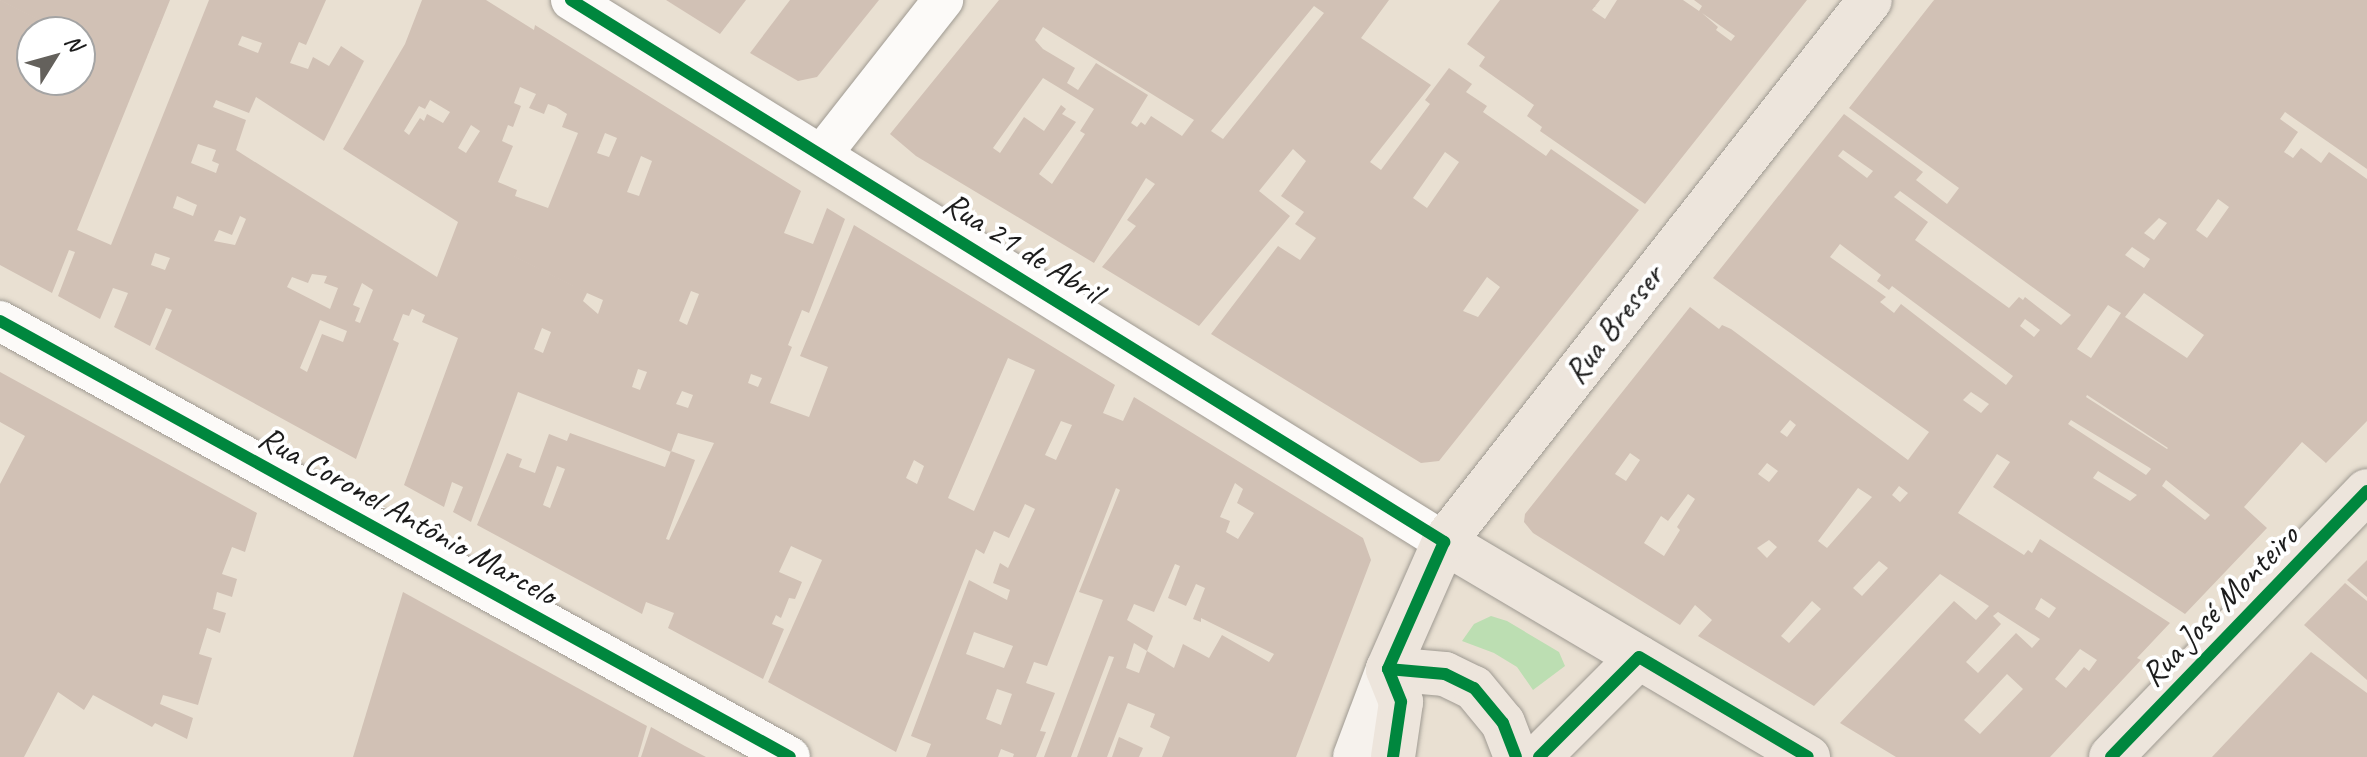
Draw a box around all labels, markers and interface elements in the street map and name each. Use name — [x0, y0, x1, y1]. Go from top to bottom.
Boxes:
north arrow — [16, 16, 96, 96]
text: N — [58, 29, 89, 57]
street label: Rua 21 de Abril — [936, 182, 1110, 312]
street label: Rua Bresser — [1554, 257, 1672, 391]
street label: Rua Coronel Antônio Marcelo — [252, 416, 564, 614]
street label: Rua José Monteiro — [2132, 516, 2306, 694]

